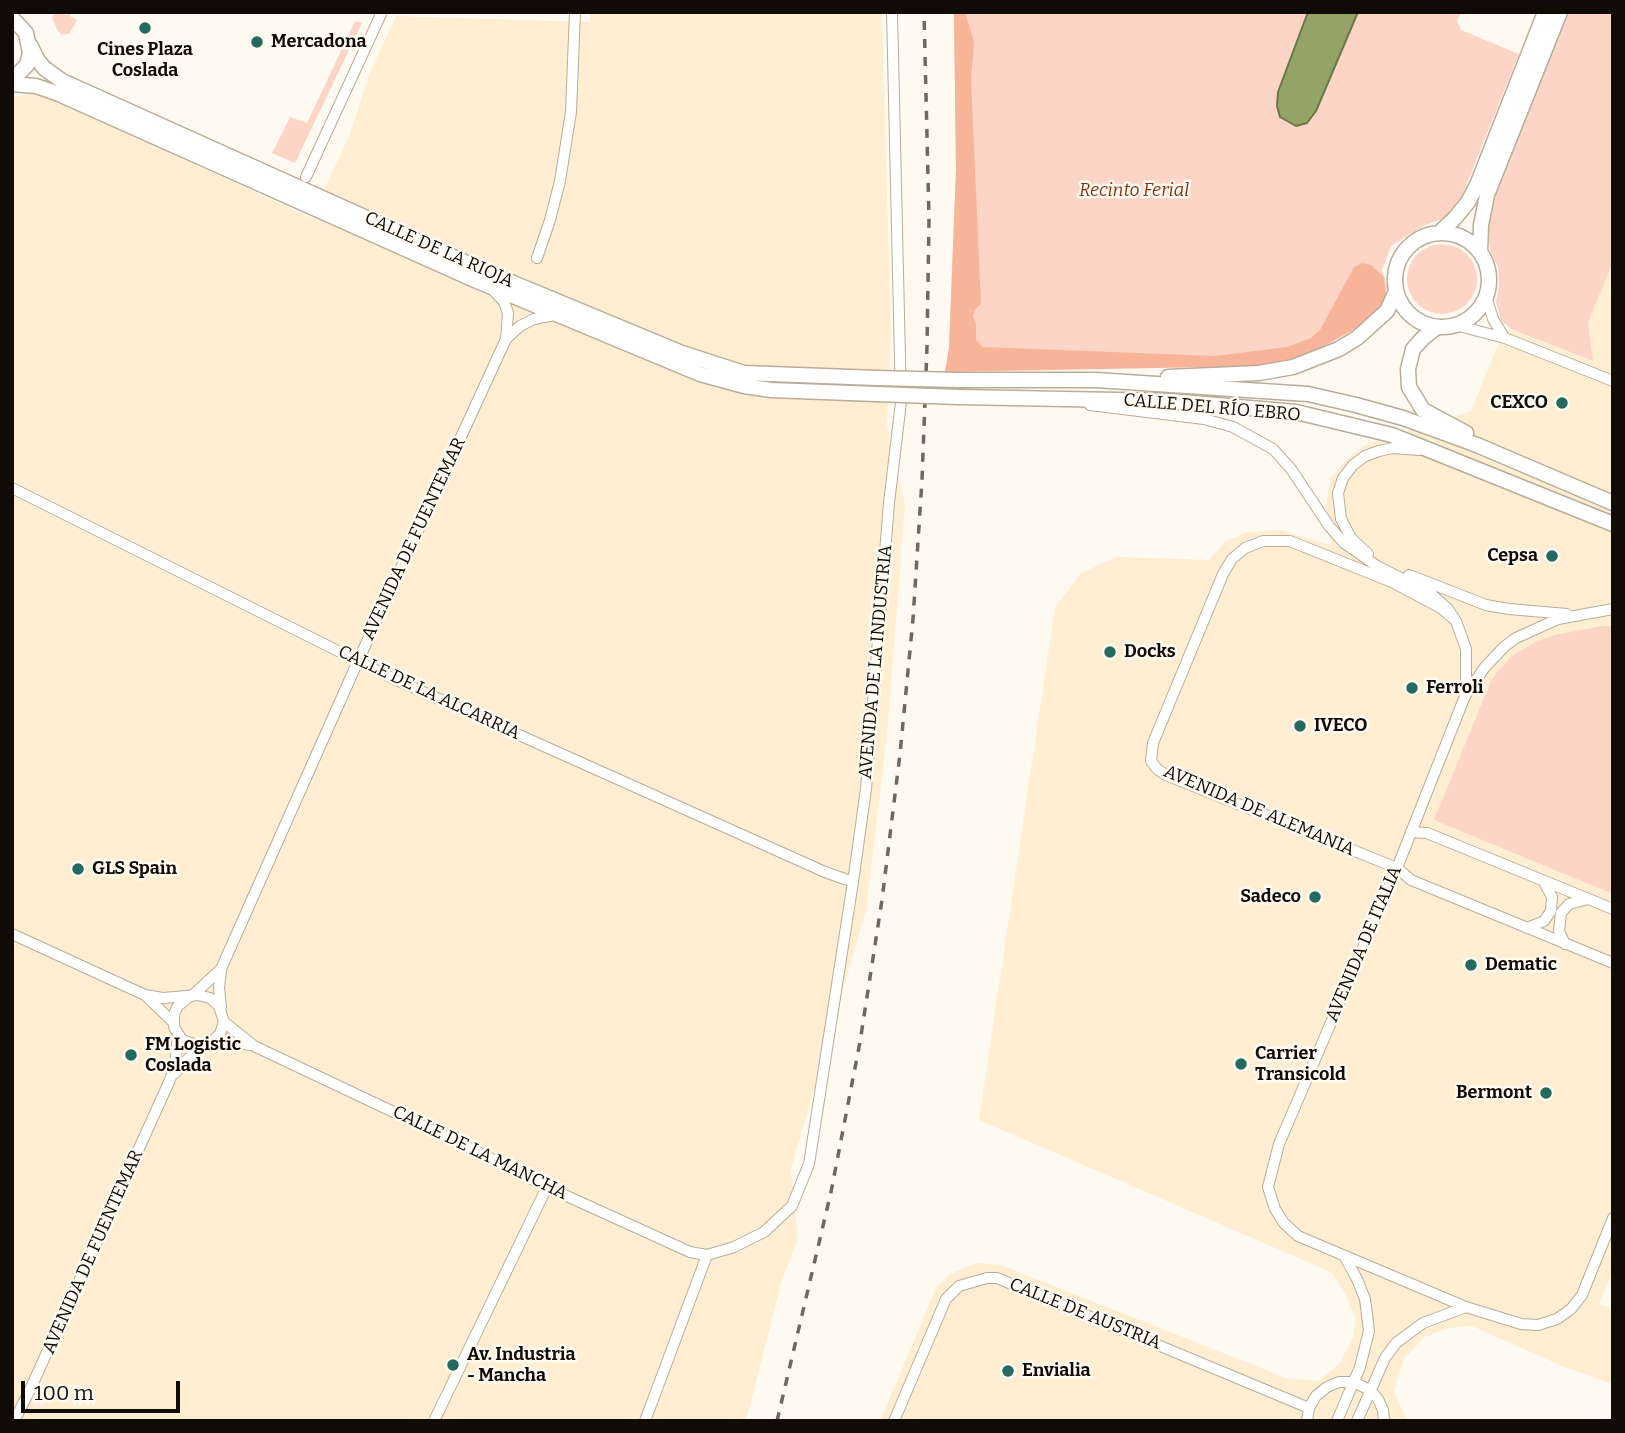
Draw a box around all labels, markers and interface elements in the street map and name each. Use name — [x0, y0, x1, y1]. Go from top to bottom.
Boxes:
marker: Cines Plaza Coslada — [137, 20, 153, 36]
place label: Mercadona — [271, 31, 367, 53]
marker: Mercadona — [249, 34, 265, 50]
place label: Cines Plaza Coslada — [97, 39, 193, 82]
park label: Recinto Ferial — [1079, 180, 1189, 202]
street label: CALLE DE LA RIOJA — [361, 207, 517, 293]
street label: CALLE DEL RÍO EBRO — [1122, 389, 1302, 427]
place label: CEXCO — [1490, 392, 1548, 414]
marker: CEXCO — [1554, 395, 1570, 411]
street label: AVENIDA DE FUENTEMAR — [358, 434, 470, 644]
street label: AVENIDA DE LA INDUSTRIA — [855, 544, 897, 780]
place label: Cepsa — [1487, 545, 1538, 567]
marker: Cepsa — [1544, 548, 1560, 564]
street label: CALLE DE LA ALCARRIA — [334, 641, 524, 745]
place label: Docks — [1124, 641, 1176, 663]
marker: Docks — [1102, 644, 1118, 660]
place label: Ferroli — [1426, 677, 1483, 699]
marker: Ferroli — [1404, 680, 1420, 696]
place label: IVECO — [1314, 715, 1367, 737]
marker: IVECO — [1292, 718, 1308, 734]
street label: AVENIDA DE ALEMANIA — [1160, 761, 1358, 861]
place label: GLS Spain — [92, 858, 177, 880]
marker: GLS Spain — [70, 861, 86, 877]
street label: AVENIDA DE ITALIA — [1321, 863, 1407, 1025]
place label: Sadeco — [1240, 886, 1301, 908]
marker: Sadeco — [1307, 889, 1323, 905]
place label: Dematic — [1485, 954, 1557, 976]
marker: Dematic — [1463, 957, 1479, 973]
place label: FM Logistic Coslada — [145, 1034, 241, 1076]
place label: Carrier Transicold — [1255, 1043, 1346, 1086]
marker: FM Logistic Coslada — [123, 1047, 139, 1063]
marker: Carrier Transicold — [1233, 1056, 1249, 1072]
place label: Bermont — [1456, 1082, 1532, 1104]
marker: Bermont — [1538, 1085, 1554, 1101]
street label: CALLE DE LA MANCHA — [389, 1101, 571, 1205]
street label: AVENIDA DE FUENTEMAR — [38, 1147, 148, 1357]
street label: CALLE DE AUSTRIA — [1006, 1274, 1164, 1354]
place label: Av. Industria - Mancha — [467, 1344, 576, 1386]
marker: Av. Industria - Mancha — [445, 1357, 461, 1373]
place label: Envialia — [1022, 1360, 1091, 1382]
marker: Envialia — [1000, 1363, 1016, 1379]
scale bar — [24, 1366, 184, 1410]
text: 100 m — [34, 1380, 94, 1406]

